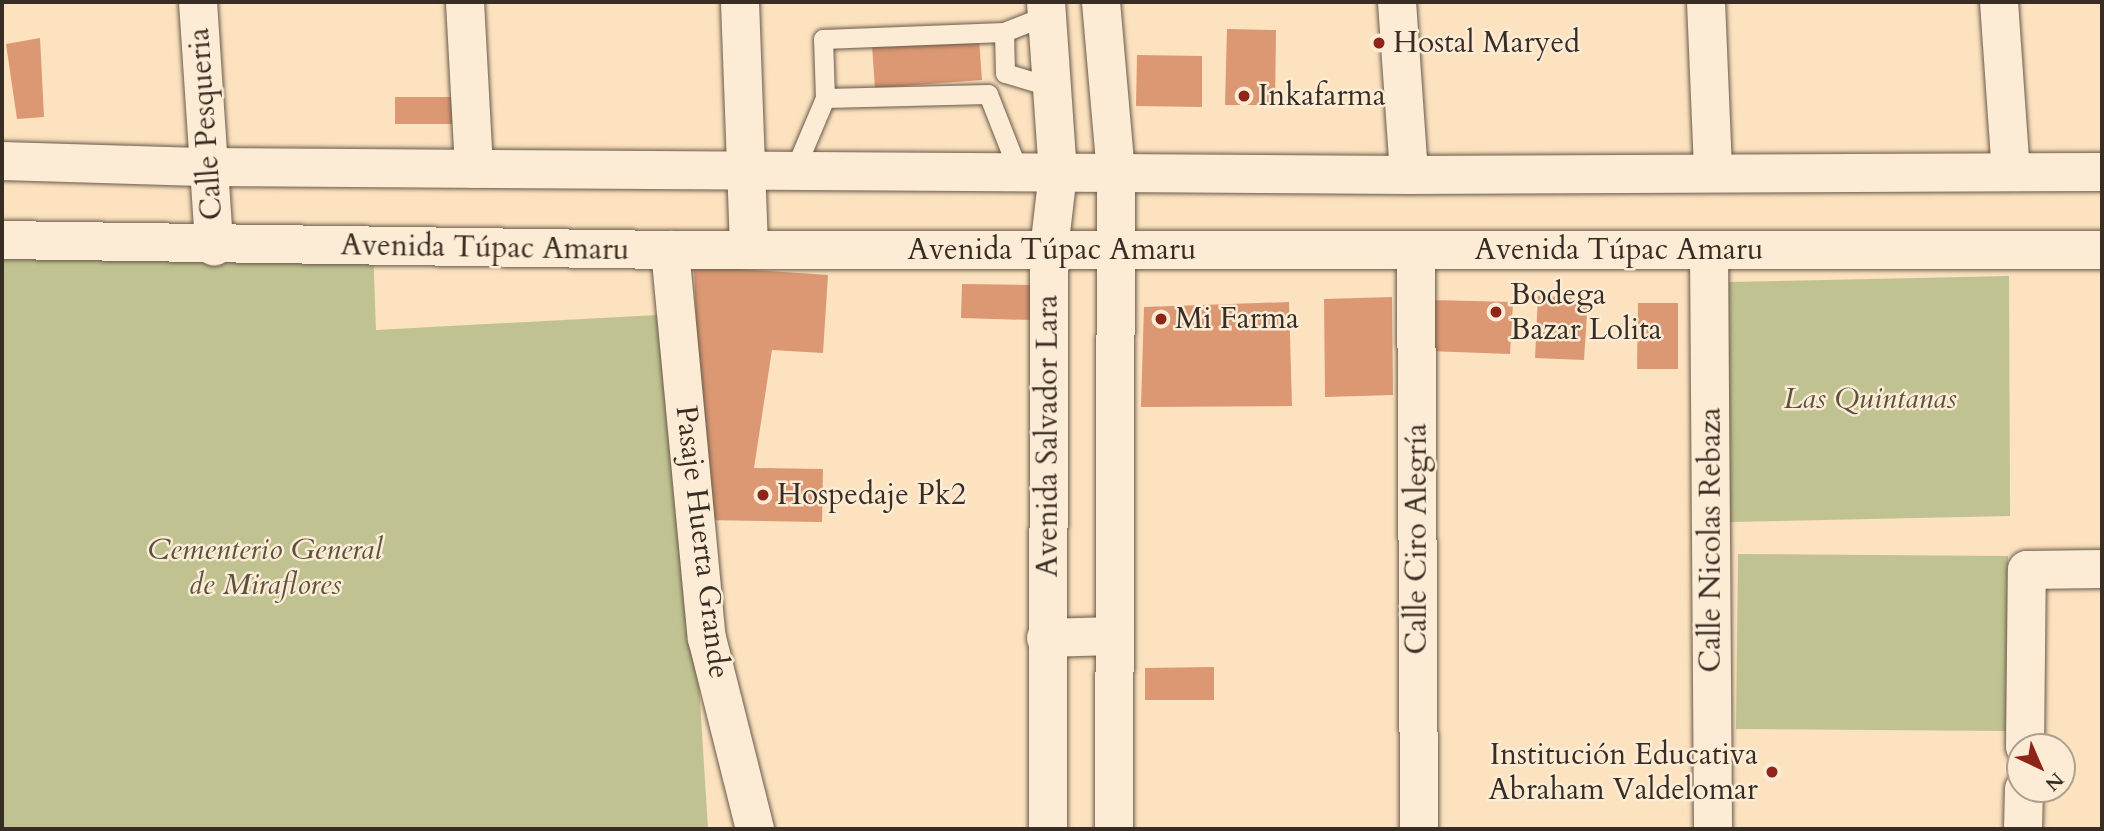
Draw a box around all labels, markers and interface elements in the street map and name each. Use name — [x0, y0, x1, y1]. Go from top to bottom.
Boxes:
place label: Hostal Maryed — [1393, 25, 1580, 61]
street label: Calle Pesqueria — [181, 27, 231, 221]
marker: Hostal Maryed — [1371, 35, 1387, 51]
place label: Inkafarma — [1258, 78, 1386, 114]
marker: Inkafarma — [1236, 88, 1252, 104]
street label: Avenida Túpac Amaru — [340, 227, 630, 269]
street label: Avenida Túpac Amaru — [908, 232, 1196, 268]
street label: Avenida Túpac Amaru — [1475, 232, 1763, 268]
place label: Bodega Bazar Lolita — [1510, 277, 1662, 348]
street label: Avenida Salvador Lara — [1030, 295, 1066, 577]
place label: Mi Farma — [1175, 301, 1299, 337]
marker: Bodega Bazar Lolita — [1488, 304, 1504, 320]
marker: Mi Farma — [1153, 311, 1169, 327]
park label: Las Quintanas — [1783, 381, 1957, 417]
street label: Pasaje Huerta Grande — [667, 403, 737, 681]
street label: Calle Nicolas Rebaza — [1693, 407, 1729, 673]
street label: Calle Ciro Alegría — [1399, 423, 1435, 655]
place label: Hospedaje Pk2 — [777, 477, 966, 513]
marker: Hospedaje Pk2 — [755, 487, 771, 503]
park label: Cementerio General de Miraflores — [147, 532, 383, 602]
north arrow — [2006, 733, 2076, 803]
place label: Institución Educativa Abraham Valdelomar — [1488, 737, 1758, 808]
marker: Institución Educativa Abraham Valdelomar — [1764, 764, 1780, 780]
text: N — [2039, 767, 2069, 797]

